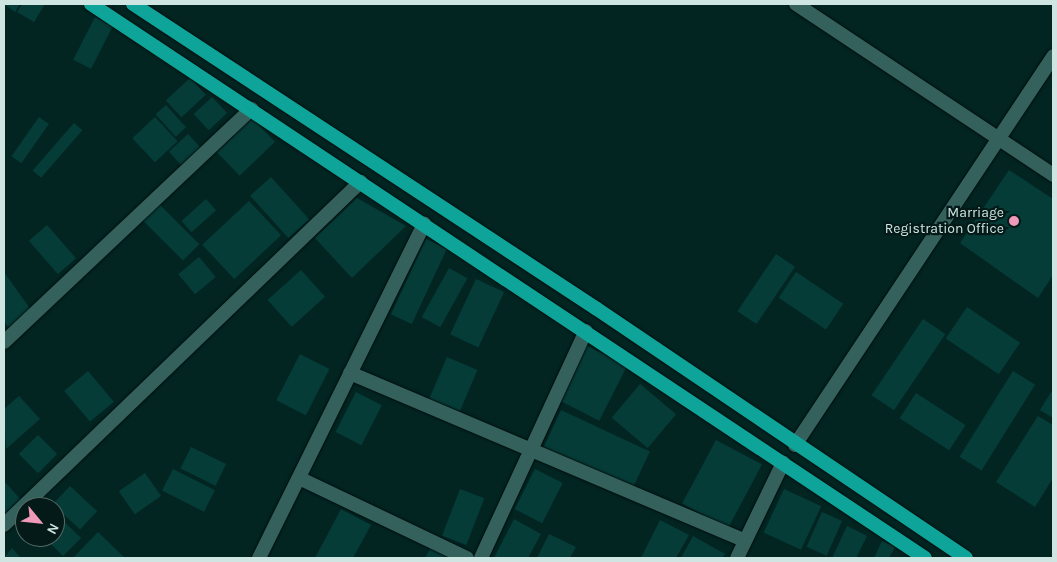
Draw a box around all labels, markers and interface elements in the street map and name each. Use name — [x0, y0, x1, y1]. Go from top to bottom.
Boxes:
place label: Marriage Registration Office — [885, 205, 1004, 238]
marker: Marriage Registration Office — [1008, 215, 1020, 227]
north arrow — [15, 497, 65, 547]
text: N — [43, 520, 63, 537]

